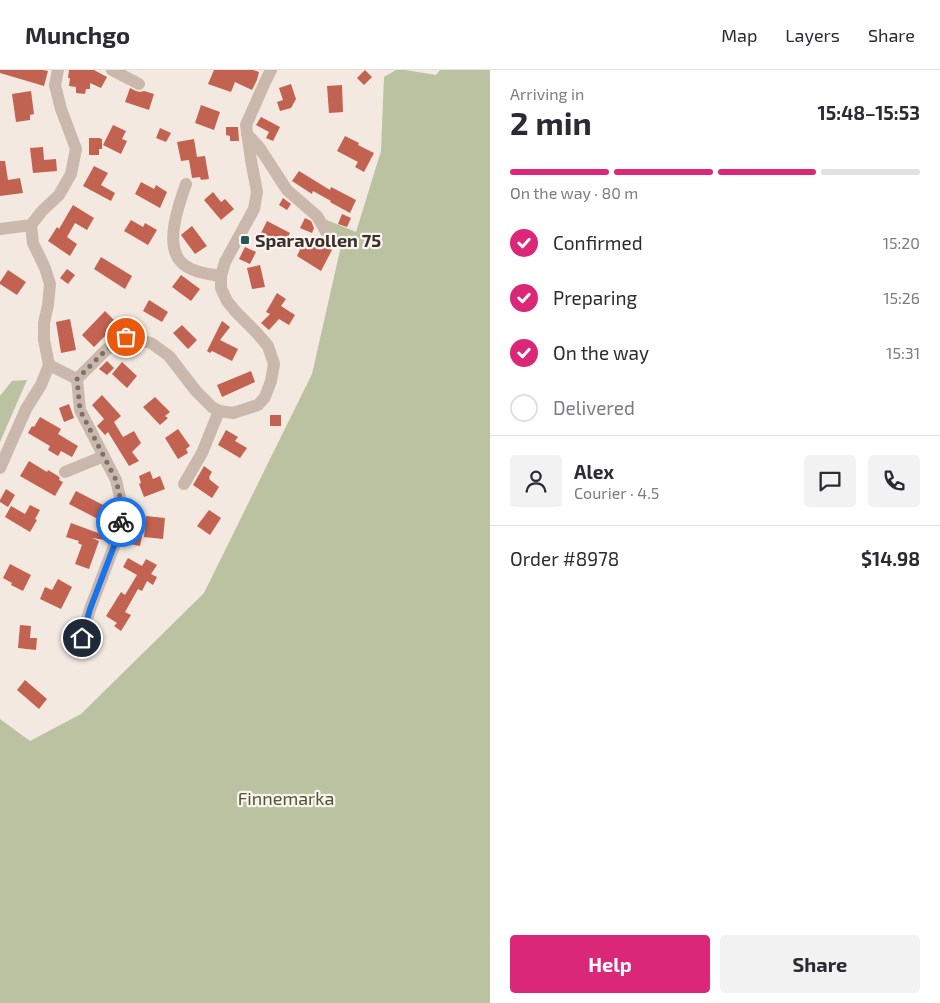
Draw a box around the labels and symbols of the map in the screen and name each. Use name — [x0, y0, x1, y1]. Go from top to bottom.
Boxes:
place label: Sparavollen 75 — [255, 229, 381, 251]
marker: Sparavollen 75 — [239, 234, 251, 246]
pin — [105, 316, 147, 358]
courier — [96, 497, 146, 547]
pin — [61, 617, 103, 659]
park label: Finnemarka — [238, 787, 334, 809]

